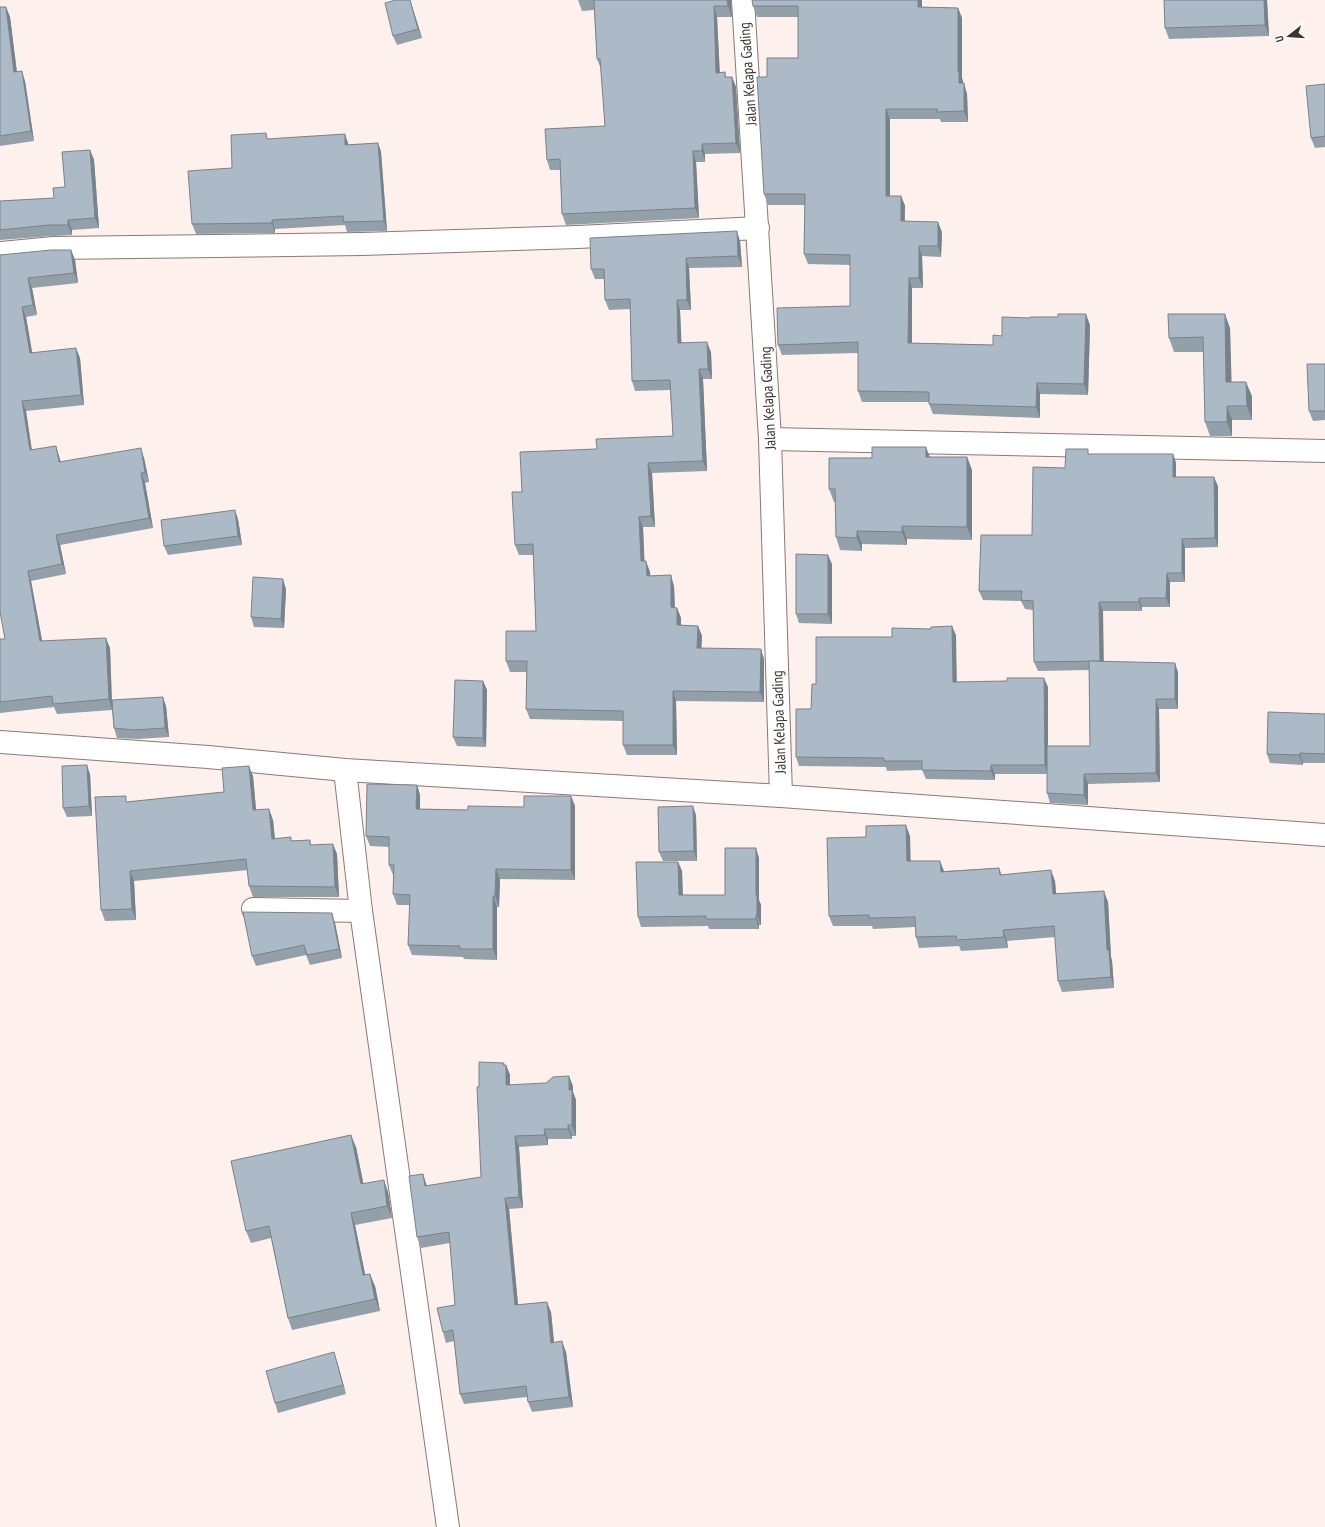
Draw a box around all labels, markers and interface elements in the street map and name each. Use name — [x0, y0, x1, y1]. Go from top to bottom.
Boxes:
north arrow — [1269, 16, 1309, 56]
street label: Jalan Kelapa Gading — [734, 22, 761, 127]
text: U — [1272, 34, 1287, 44]
street label: Jalan Kelapa Gading — [755, 346, 780, 451]
street label: Jalan Kelapa Gading — [767, 670, 790, 775]

